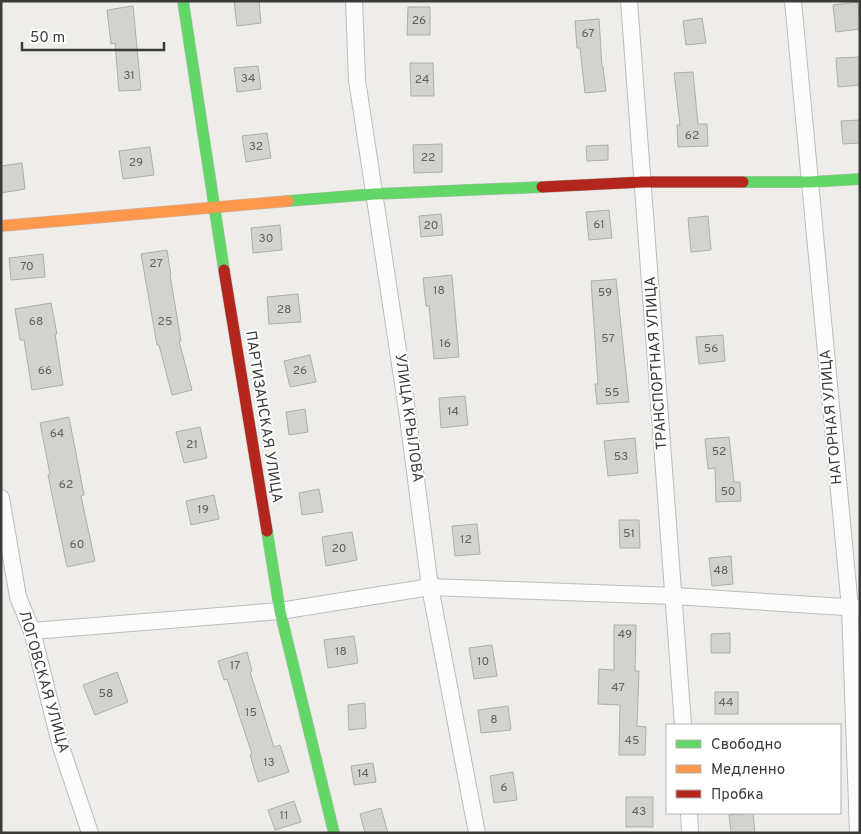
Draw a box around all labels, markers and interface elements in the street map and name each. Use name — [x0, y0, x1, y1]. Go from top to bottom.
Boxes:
house number: 26 — [412, 13, 426, 29]
scale bar — [22, 20, 165, 52]
house number: 67 — [581, 26, 595, 42]
text: 50 m — [30, 29, 65, 48]
house number: 31 — [123, 68, 135, 84]
house number: 34 — [241, 71, 255, 87]
house number: 24 — [415, 72, 429, 88]
house number: 62 — [685, 128, 699, 144]
house number: 32 — [249, 139, 263, 155]
house number: 22 — [421, 150, 435, 166]
house number: 29 — [129, 155, 143, 171]
house number: 61 — [593, 217, 605, 233]
house number: 20 — [423, 218, 439, 234]
house number: 30 — [259, 231, 273, 247]
house number: 27 — [149, 256, 163, 272]
house number: 70 — [20, 259, 34, 275]
street label: ТРАНСПОРТНАЯ УЛИЦА — [641, 276, 673, 450]
house number: 18 — [433, 283, 445, 299]
house number: 59 — [598, 285, 612, 301]
house number: 28 — [277, 302, 291, 318]
house number: 68 — [29, 314, 43, 330]
house number: 25 — [158, 314, 172, 330]
street label: ПАРТИЗАНСКАЯ УЛИЦА — [240, 330, 286, 504]
house number: 57 — [601, 331, 615, 347]
house number: 16 — [439, 336, 451, 352]
house number: 56 — [704, 341, 718, 357]
street label: НАГОРНАЯ УЛИЦА — [817, 349, 847, 485]
street label: УЛИЦА КРЫЛОВА — [390, 352, 426, 484]
house number: 66 — [38, 363, 52, 379]
house number: 26 — [293, 363, 307, 379]
house number: 55 — [605, 385, 619, 401]
house number: 14 — [447, 404, 459, 420]
house number: 64 — [50, 426, 64, 442]
house number: 21 — [186, 437, 198, 453]
house number: 52 — [712, 444, 726, 460]
house number: 53 — [614, 449, 628, 465]
house number: 62 — [59, 477, 73, 493]
house number: 50 — [720, 484, 736, 500]
house number: 19 — [197, 502, 209, 518]
house number: 51 — [623, 526, 635, 542]
house number: 12 — [460, 532, 472, 548]
house number: 60 — [70, 537, 84, 553]
house number: 20 — [331, 541, 347, 557]
house number: 48 — [714, 563, 728, 579]
street label: ЛОГОВСКАЯ УЛИЦА — [14, 609, 72, 755]
house number: 49 — [618, 627, 632, 643]
house number: 18 — [335, 644, 347, 660]
house number: 10 — [477, 654, 489, 670]
house number: 17 — [230, 658, 240, 674]
house number: 47 — [611, 680, 625, 696]
house number: 58 — [99, 686, 113, 702]
house number: 44 — [719, 695, 733, 711]
house number: 15 — [245, 705, 257, 721]
house number: 8 — [490, 712, 498, 728]
legend — [666, 724, 841, 814]
house number: 45 — [625, 733, 639, 749]
text: Свободно — [711, 736, 782, 755]
house number: 13 — [263, 755, 275, 771]
text: Медленно — [711, 761, 785, 780]
house number: 14 — [357, 766, 369, 782]
house number: 6 — [500, 780, 508, 796]
text: Пробка — [711, 786, 763, 805]
house number: 43 — [632, 804, 646, 820]
house number: 11 — [280, 808, 288, 824]

